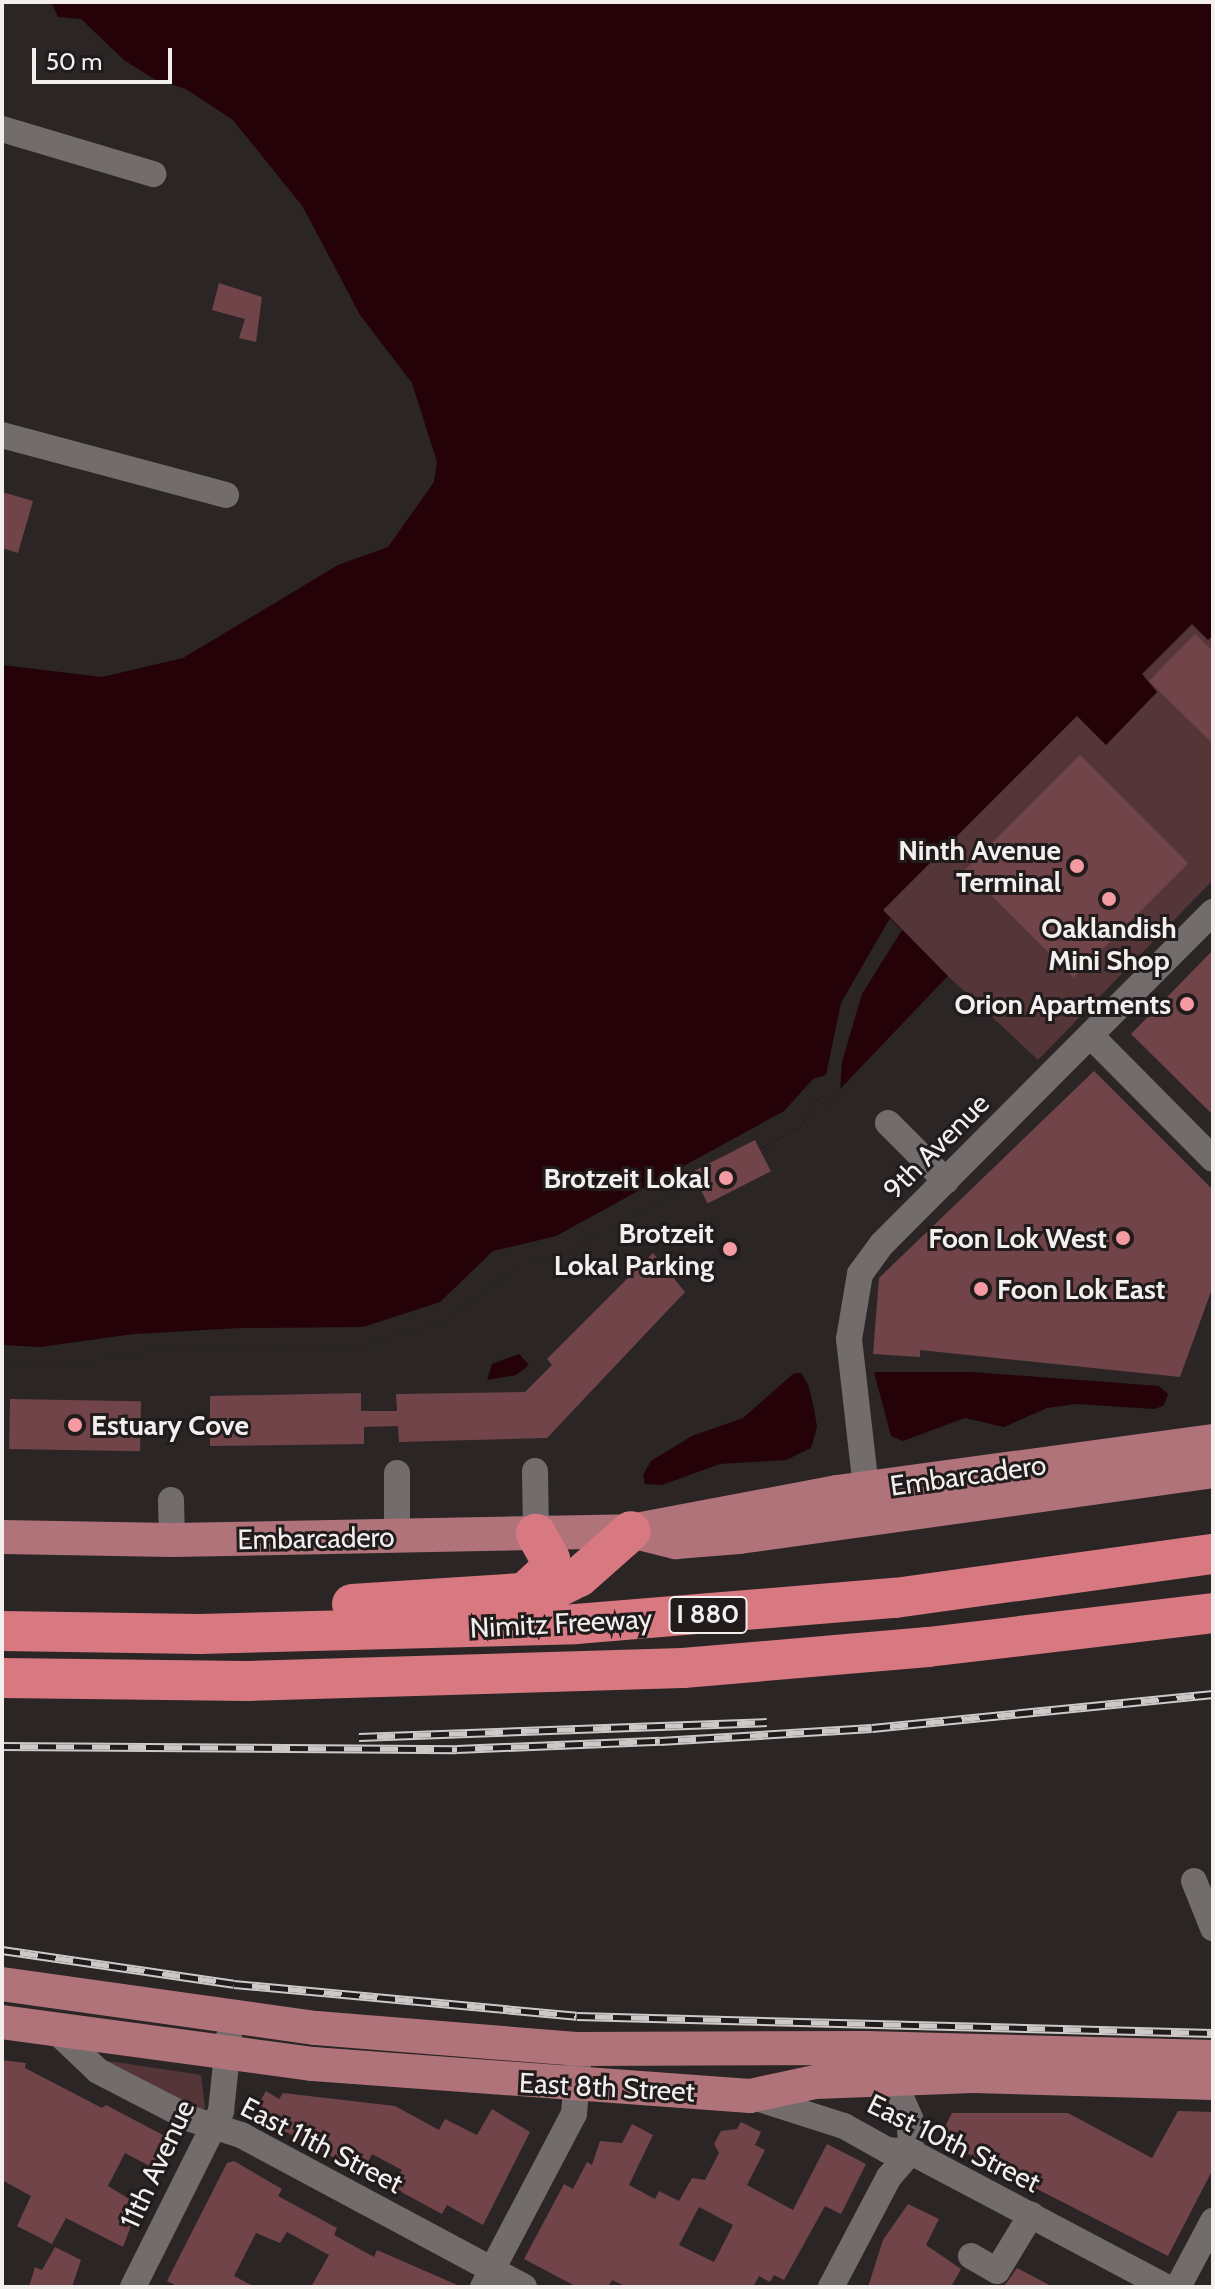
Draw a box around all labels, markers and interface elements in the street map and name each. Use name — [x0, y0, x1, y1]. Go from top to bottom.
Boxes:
scale bar — [36, 32, 176, 82]
text: 50 m — [46, 47, 102, 76]
place label: Ninth Avenue Terminal — [898, 833, 1061, 899]
marker: Ninth Avenue Terminal — [1068, 857, 1086, 875]
marker: Oaklandish Mini Shop — [1100, 890, 1118, 908]
place label: Oaklandish Mini Shop — [1041, 911, 1177, 977]
place label: Orion Apartments — [954, 987, 1171, 1021]
marker: Orion Apartments — [1178, 995, 1196, 1013]
street label: 9th Avenue — [876, 1086, 996, 1206]
place label: Brotzeit Lokal — [544, 1161, 710, 1195]
marker: Brotzeit Lokal — [717, 1169, 735, 1187]
place label: Brotzeit Lokal Parking — [554, 1216, 714, 1282]
place label: Foon Lok West — [928, 1221, 1107, 1255]
marker: Foon Lok West — [1114, 1229, 1132, 1247]
marker: Brotzeit Lokal Parking — [721, 1240, 739, 1258]
place label: Foon Lok East — [997, 1272, 1165, 1306]
marker: Foon Lok East — [972, 1280, 990, 1298]
place label: Estuary Cove — [91, 1408, 249, 1442]
marker: Estuary Cove — [66, 1416, 84, 1434]
street label: Embarcadero — [888, 1447, 1048, 1503]
street label: Embarcadero — [237, 1520, 395, 1556]
road number: I 880 — [668, 1593, 748, 1637]
street label: Nimitz Freeway — [469, 1601, 653, 1645]
street label: East 8th Street — [518, 2066, 696, 2108]
street label: East 10th Street — [862, 2087, 1046, 2199]
street label: East 11th Street — [235, 2090, 409, 2200]
street label: 11th Avenue — [113, 2094, 201, 2234]

